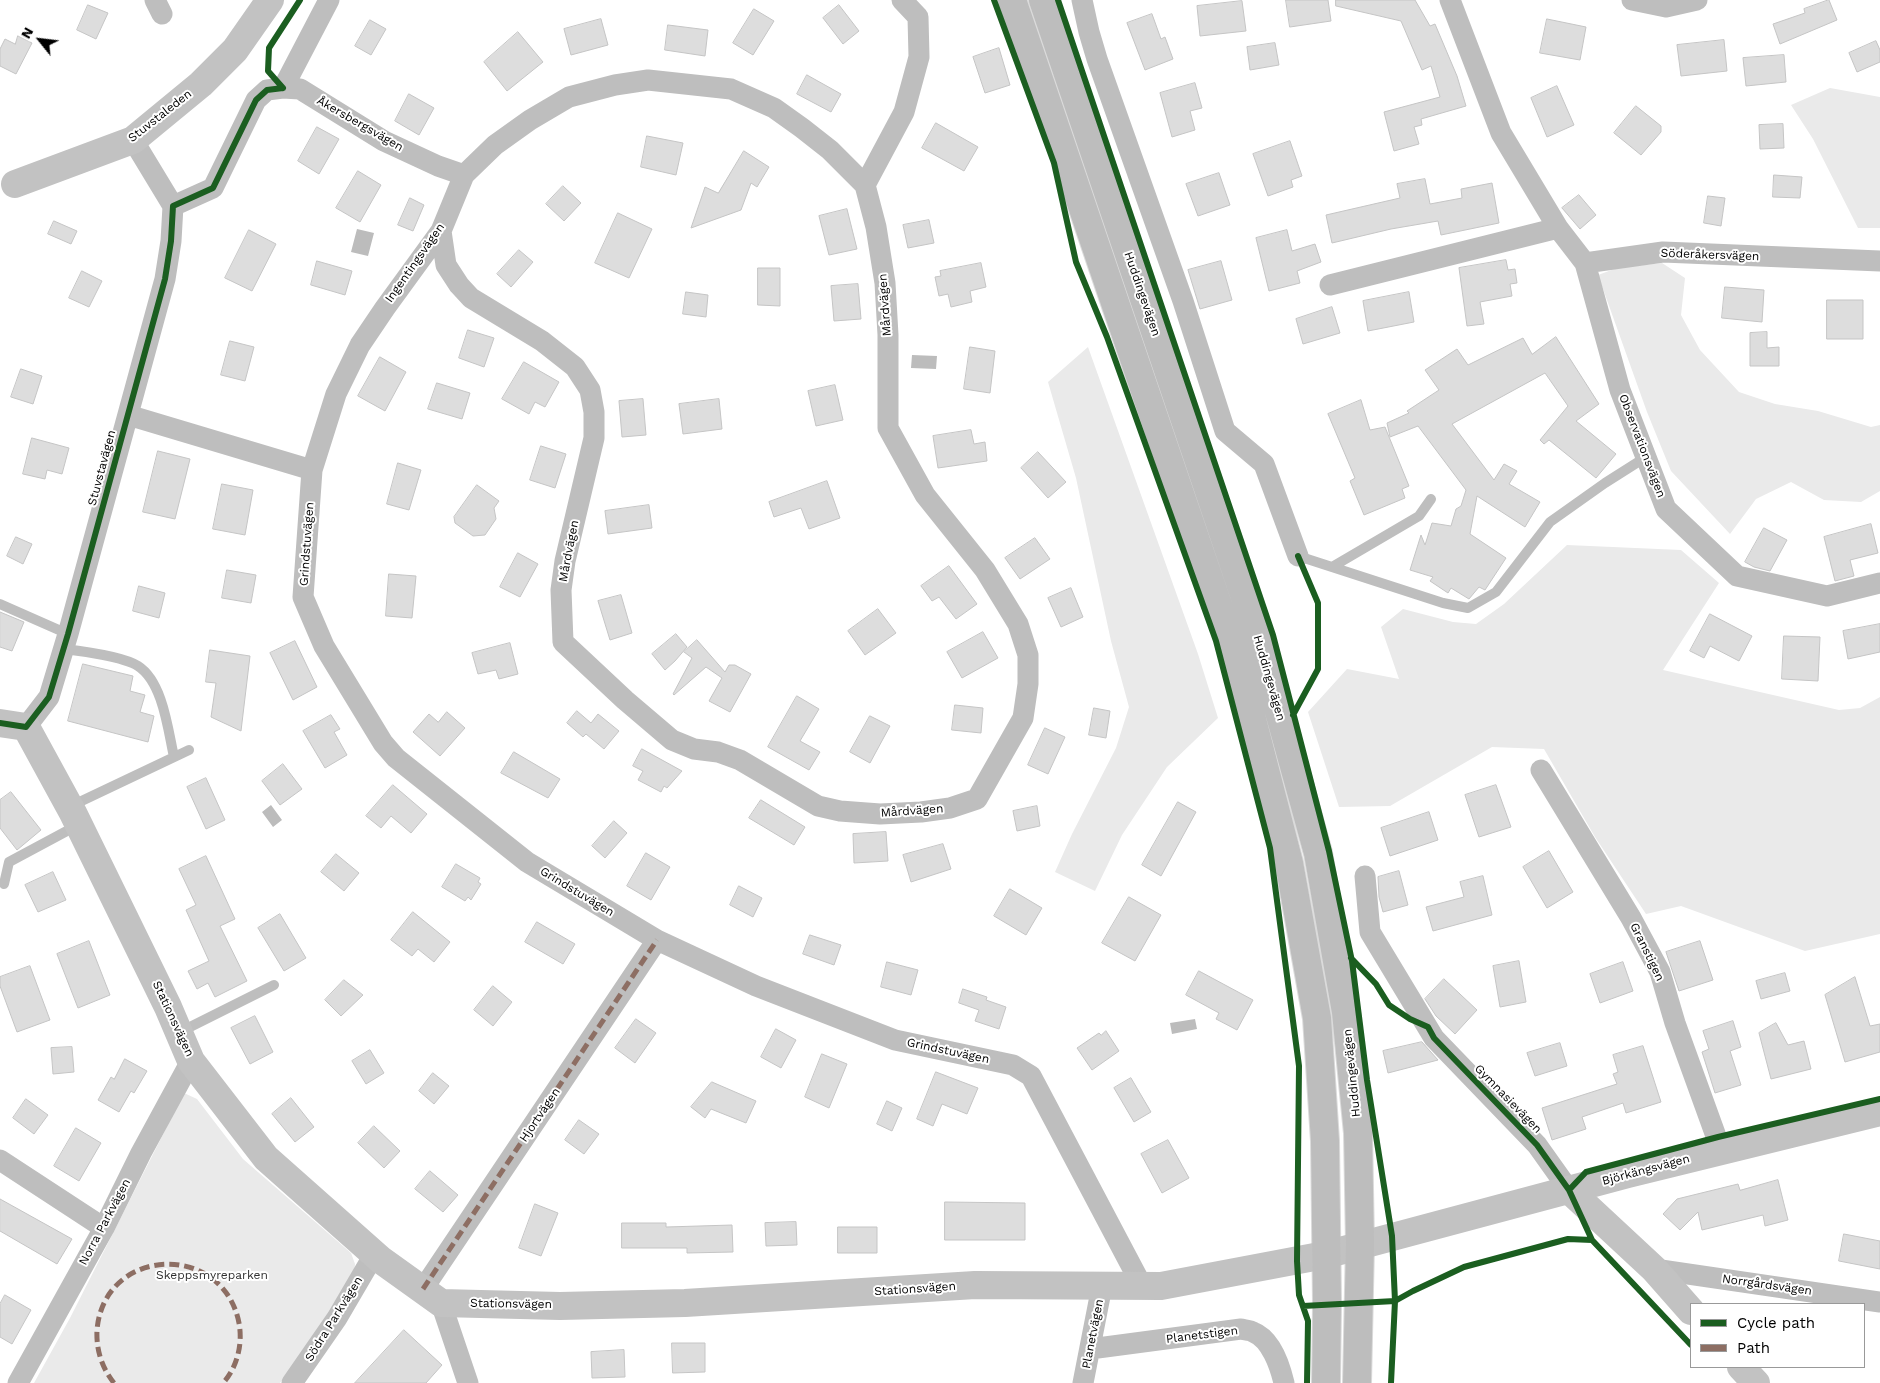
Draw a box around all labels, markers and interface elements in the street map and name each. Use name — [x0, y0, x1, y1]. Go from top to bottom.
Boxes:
north arrow — [15, 15, 65, 65]
text: N — [17, 24, 36, 41]
street label: Stuvstaleden — [125, 87, 195, 145]
street label: Åkersbergsvägen — [314, 93, 406, 155]
street label: Ingentingsvägen — [382, 221, 448, 305]
street label: Söderåkersvägen — [1660, 246, 1760, 264]
street label: Huddingevägen — [1121, 250, 1163, 338]
street label: Mårdvägen — [876, 273, 894, 337]
street label: Observationsvägen — [1616, 392, 1668, 500]
street label: Stuvstavägen — [85, 429, 119, 507]
street label: Grindstuvägen — [297, 502, 317, 586]
street label: Mårdvägen — [556, 519, 582, 583]
street label: Huddingevägen — [1250, 633, 1288, 723]
street label: Mårdvägen — [880, 802, 944, 820]
street label: Grindstuvägen — [537, 864, 617, 920]
street label: Granstigen — [1627, 921, 1667, 983]
street label: Stationsvägen — [149, 979, 197, 1059]
street label: Huddingevägen — [1340, 1028, 1364, 1118]
street label: Grindstuvägen — [905, 1035, 991, 1067]
street label: Gymnasievägen — [1471, 1062, 1545, 1136]
street label: Hjortvägen — [517, 1085, 563, 1145]
street label: Björkängsvägen — [1601, 1151, 1691, 1189]
street label: Norra Parkvägen — [76, 1176, 134, 1268]
park label: Skeppsmyreparken — [156, 1268, 268, 1282]
street label: Norrgårdsvägen — [1721, 1272, 1813, 1298]
street label: Södra Parkvägen — [302, 1274, 366, 1364]
street label: Stationsvägen — [874, 1279, 956, 1299]
street label: Stationsvägen — [470, 1296, 552, 1312]
street label: Planetvägen — [1079, 1298, 1107, 1370]
legend — [1690, 1303, 1865, 1368]
text: Cycle path — [1737, 1314, 1815, 1332]
street label: Planetstigen — [1165, 1323, 1239, 1347]
text: Path — [1737, 1339, 1770, 1357]

